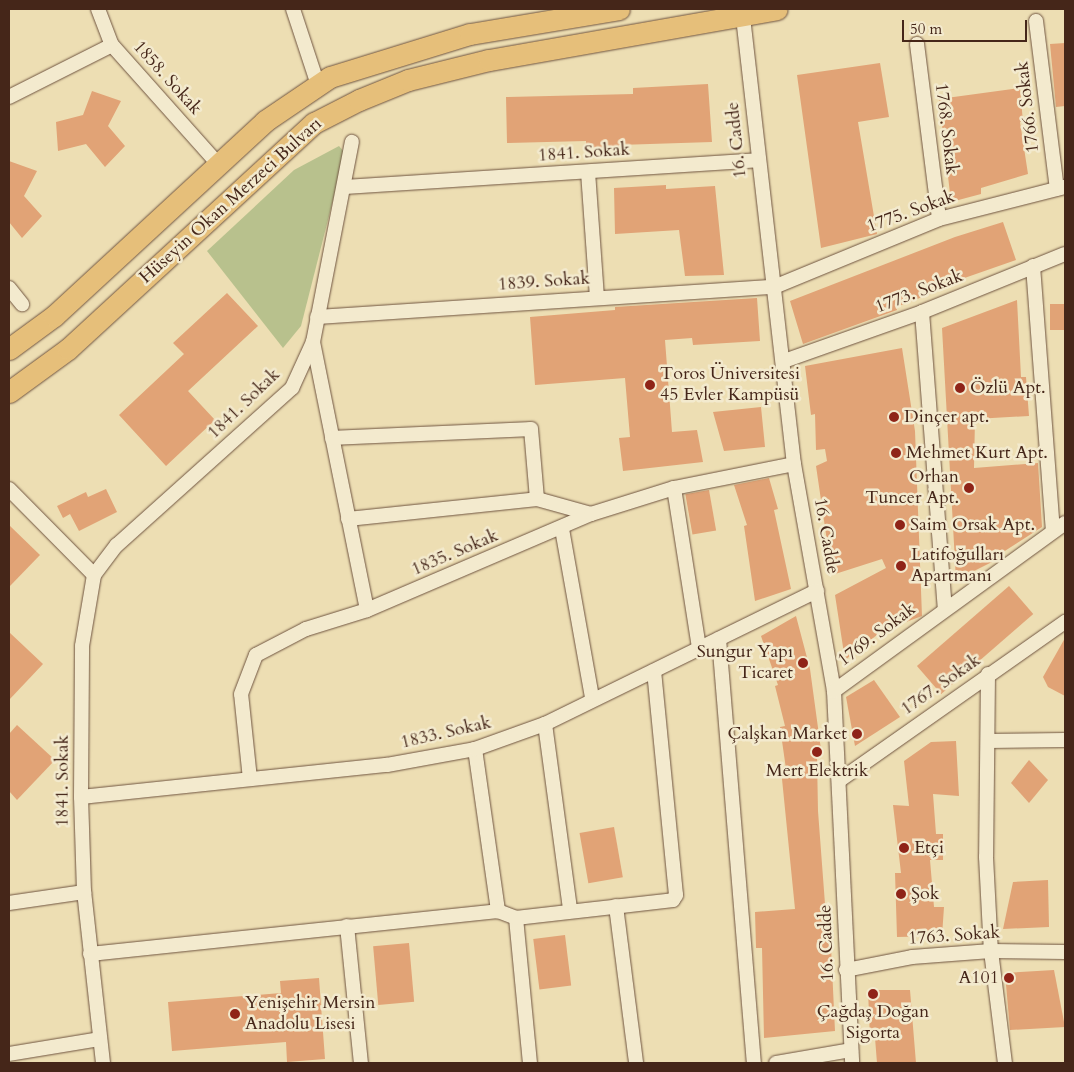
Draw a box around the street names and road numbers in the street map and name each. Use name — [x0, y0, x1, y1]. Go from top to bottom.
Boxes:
street label: 1858. Sokak — [128, 37, 206, 119]
street label: 1766. Sokak — [1012, 60, 1044, 154]
street label: 1768. Sokak — [930, 82, 962, 176]
street label: 16. Cadde — [722, 101, 752, 179]
street label: Hüseyin Okan Merzeci Bulvarı — [135, 113, 327, 289]
street label: 1841. Sokak — [537, 139, 631, 167]
street label: 1775. Sokak — [864, 186, 958, 238]
street label: 1773. Sokak — [872, 265, 966, 319]
street label: 1839. Sokak — [497, 268, 591, 296]
street label: 1841. Sokak — [203, 364, 285, 444]
street label: 16. Cadde — [809, 496, 843, 576]
street label: 1835. Sokak — [408, 525, 502, 581]
street label: 1769. Sokak — [834, 599, 920, 671]
street label: 1767. Sokak — [897, 650, 985, 720]
street label: 1833. Sokak — [399, 712, 493, 754]
street label: 1841. Sokak — [52, 735, 74, 827]
street label: 16. Cadde — [815, 904, 839, 982]
street label: 1763. Sokak — [907, 922, 1001, 950]

